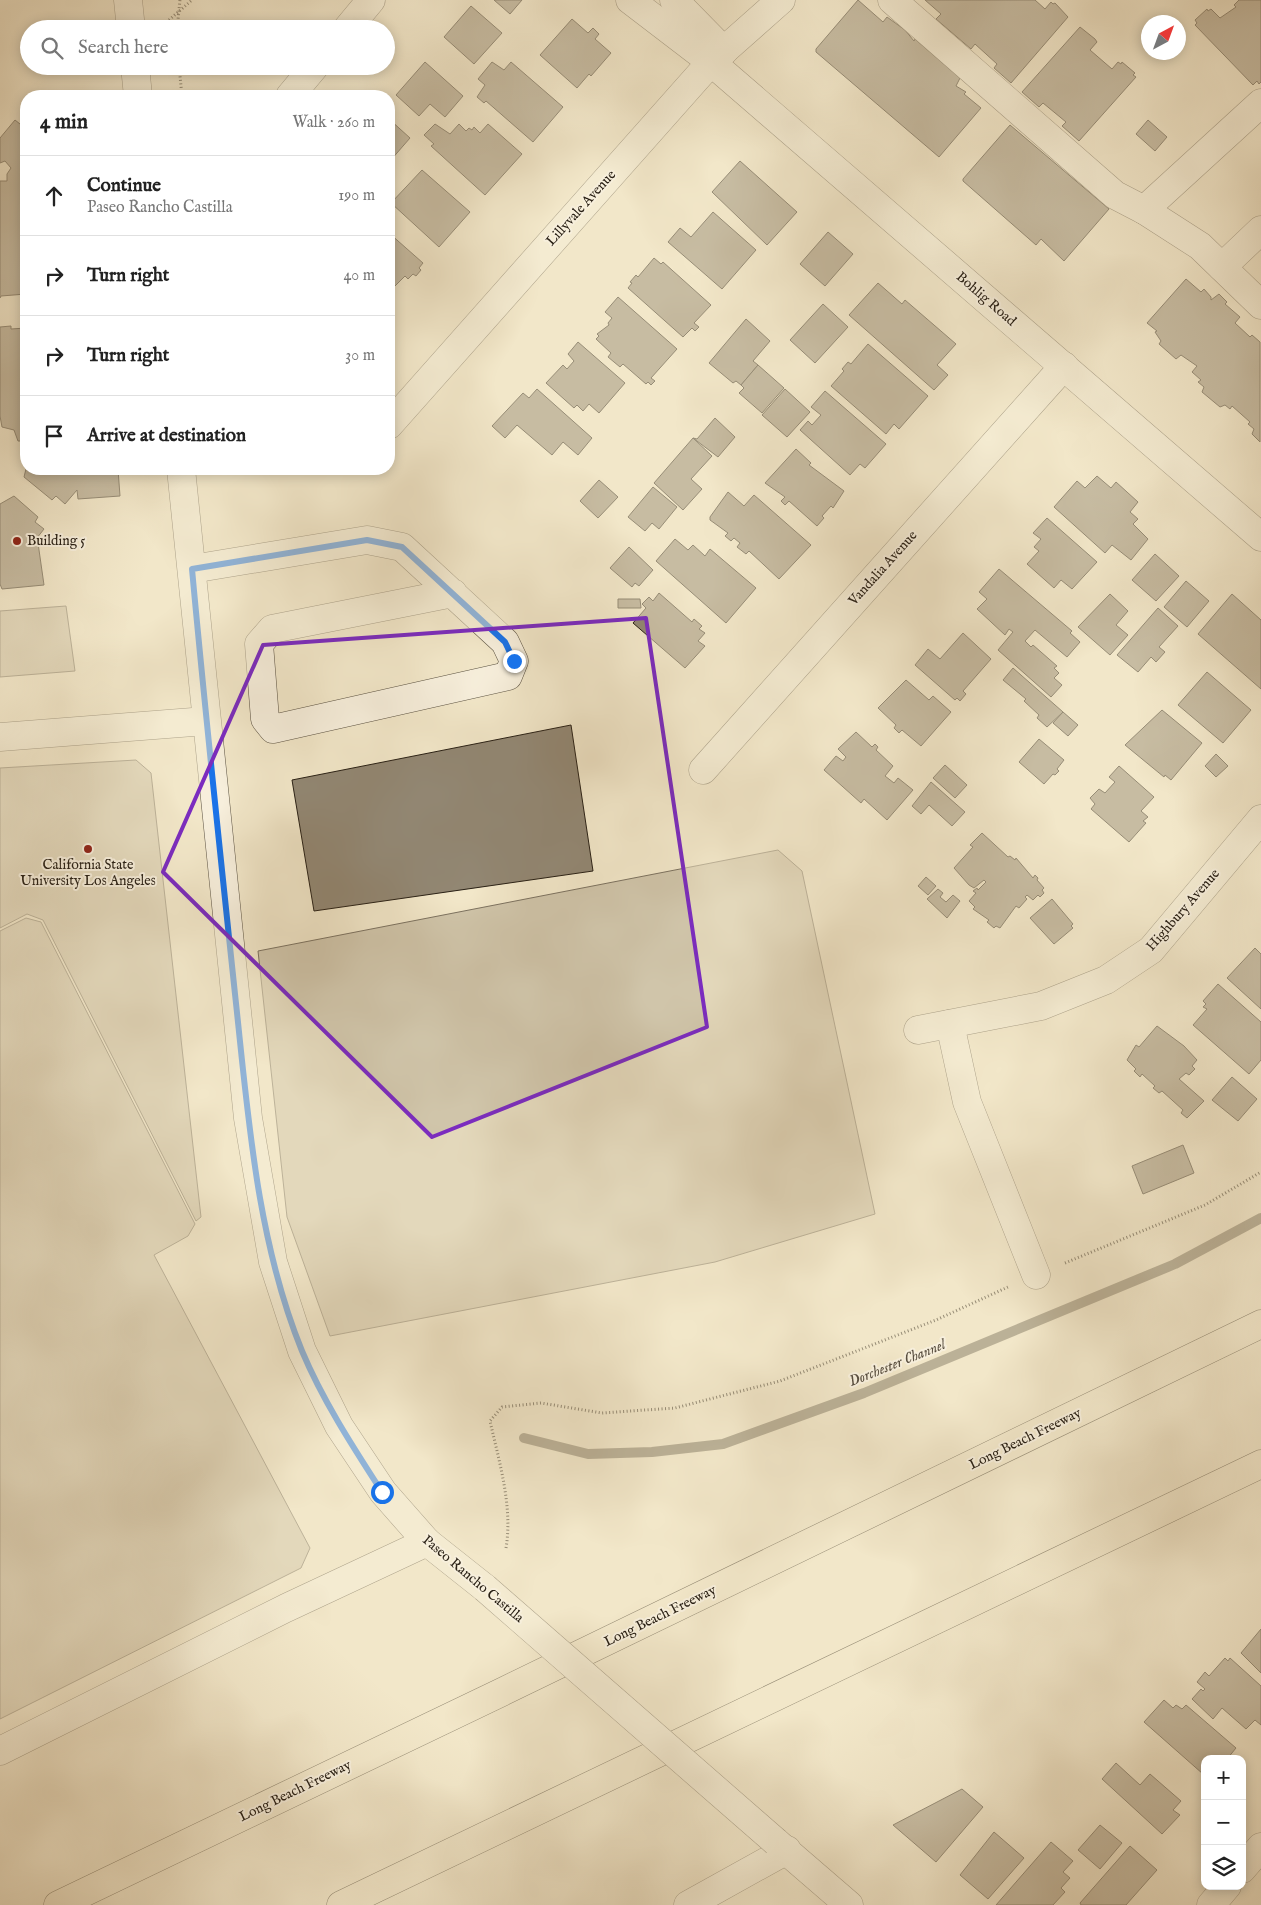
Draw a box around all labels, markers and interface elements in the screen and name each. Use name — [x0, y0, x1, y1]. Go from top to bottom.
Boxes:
north arrow — [1141, 15, 1186, 60]
search box — [20, 20, 395, 75]
icon: search — [38, 34, 66, 62]
text: Search here — [78, 36, 169, 60]
text: 4 min — [40, 109, 88, 136]
text: Walk · 260 m — [292, 113, 375, 133]
street label: Lillyvale Avenue — [542, 166, 620, 250]
text: Continue — [87, 174, 161, 198]
icon: ahead — [40, 182, 68, 210]
text: 190 m — [338, 186, 375, 206]
text: Paseo Rancho Castilla — [87, 198, 233, 218]
icon: right — [40, 262, 68, 290]
text: Turn right — [87, 264, 169, 288]
text: 40 m — [343, 266, 375, 286]
street label: Bohlig Road — [952, 268, 1020, 330]
icon: right — [40, 342, 68, 370]
text: Turn right — [87, 344, 169, 368]
text: 30 m — [345, 346, 375, 366]
icon: arrive — [40, 422, 68, 450]
text: Arrive at destination — [87, 424, 246, 448]
street label: Vandalia Avenue — [844, 526, 922, 610]
place label: Building 5 — [27, 532, 85, 550]
marker: Building 5 — [11, 535, 23, 547]
route end — [503, 650, 526, 673]
marker: California State University Los Angeles — [82, 843, 94, 855]
place label: California State University Los Angeles — [20, 856, 156, 890]
street label: Highbury Avenue — [1142, 865, 1224, 955]
water label: Dorchester Channel — [846, 1334, 949, 1391]
street label: Long Beach Freeway — [966, 1404, 1084, 1474]
route start — [371, 1481, 394, 1504]
street label: Paseo Rancho Castilla — [418, 1531, 528, 1627]
street label: Long Beach Freeway — [601, 1581, 719, 1651]
map controls — [1201, 1755, 1246, 1890]
button: + — [1201, 1755, 1246, 1800]
street label: Long Beach Freeway — [236, 1756, 354, 1826]
button: − — [1201, 1800, 1246, 1845]
button: layers — [1201, 1845, 1246, 1890]

